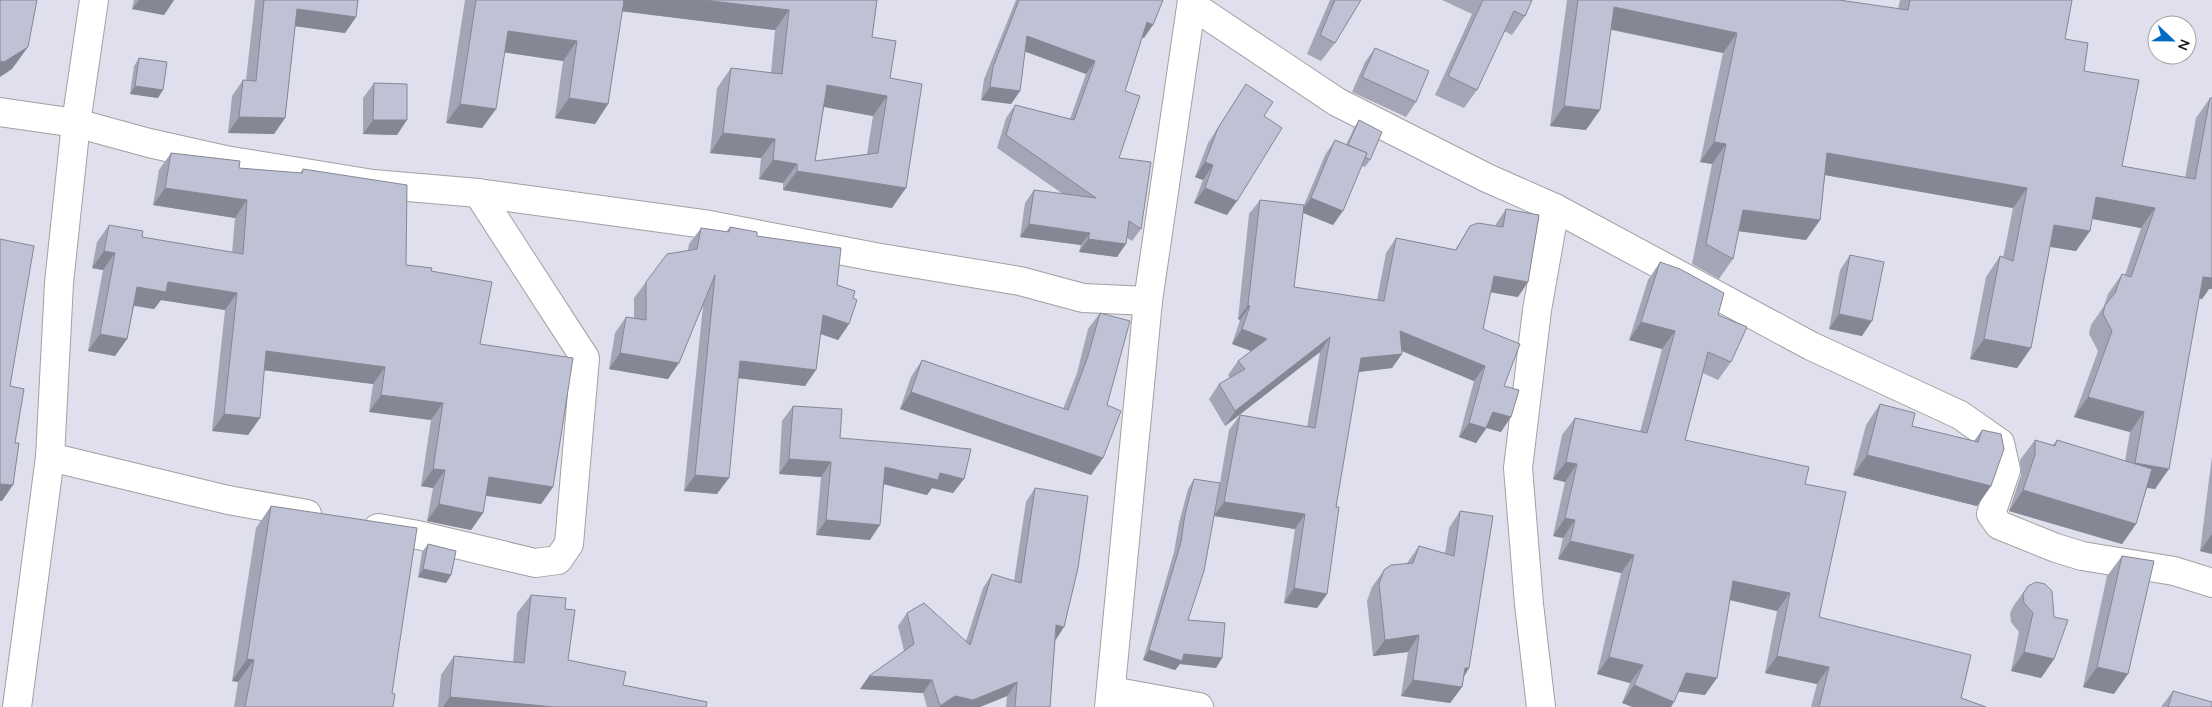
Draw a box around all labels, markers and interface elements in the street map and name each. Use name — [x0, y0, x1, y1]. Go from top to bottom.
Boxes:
north arrow — [2147, 15, 2197, 65]
text: N — [2174, 37, 2194, 53]

